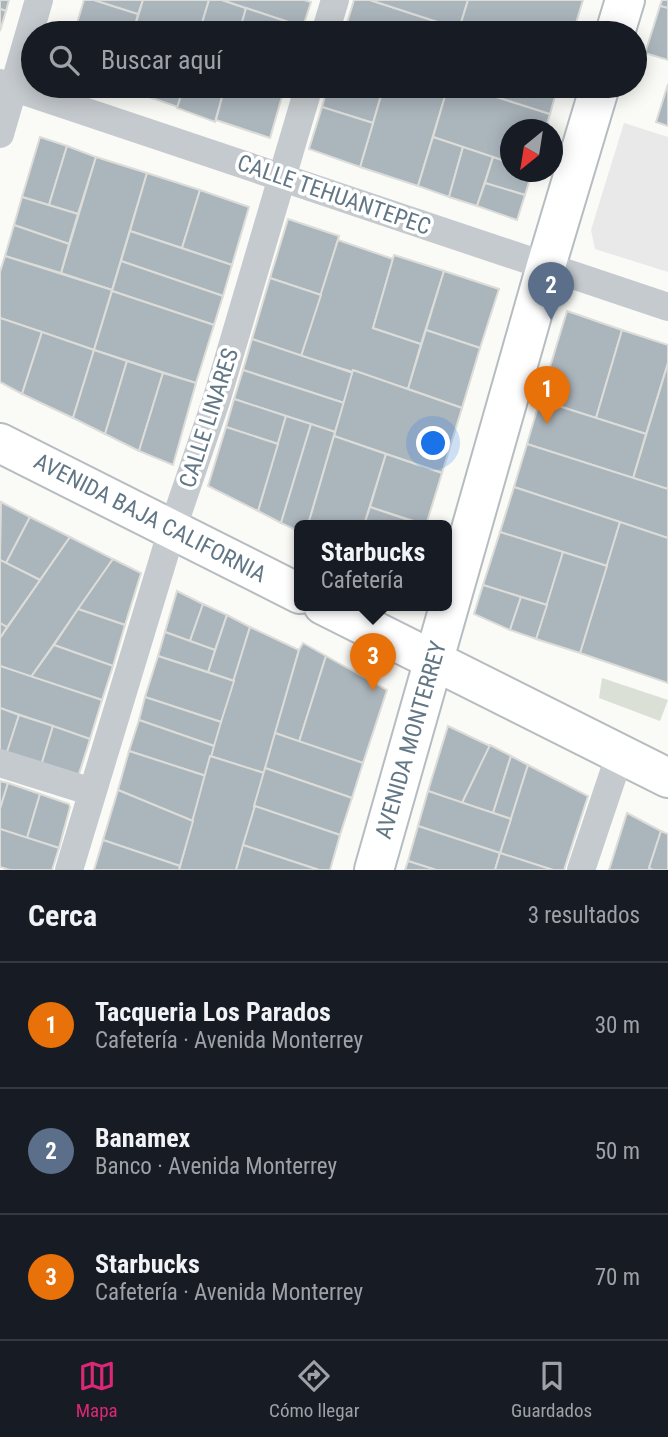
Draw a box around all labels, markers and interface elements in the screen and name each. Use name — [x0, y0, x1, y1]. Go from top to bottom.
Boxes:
search box — [21, 21, 647, 98]
icon: search — [45, 41, 83, 79]
text: Buscar aquí — [101, 45, 222, 75]
north arrow — [500, 119, 563, 182]
street label: CALLE TEHUANTEPEC — [234, 149, 434, 241]
pin: 2 — [528, 262, 574, 320]
street label: CALLE LINARES — [174, 345, 244, 491]
pin: 1 — [524, 366, 570, 424]
your location — [416, 426, 450, 460]
street label: AVENIDA BAJA CALIFORNIA — [29, 448, 271, 588]
popup — [294, 520, 452, 611]
text: Starbucks — [321, 537, 425, 567]
text: Cafetería — [321, 567, 404, 594]
pin: 3 — [350, 633, 396, 691]
street label: AVENIDA MONTERREY — [370, 638, 452, 842]
text: Cerca — [28, 898, 97, 933]
text: 3 resultados — [528, 902, 640, 929]
text: Tacqueria Los Parados — [95, 997, 331, 1027]
text: 1 — [45, 1012, 57, 1039]
text: 30 m — [595, 1012, 640, 1039]
text: Cafetería · Avenida Monterrey — [95, 1027, 363, 1054]
text: Banamex — [95, 1123, 190, 1153]
text: 2 — [45, 1138, 57, 1165]
text: 50 m — [595, 1138, 640, 1165]
text: Banco · Avenida Monterrey — [95, 1153, 337, 1180]
text: Starbucks — [95, 1249, 200, 1279]
text: 3 — [45, 1264, 57, 1291]
text: 70 m — [595, 1264, 640, 1291]
text: Cafetería · Avenida Monterrey — [95, 1279, 363, 1306]
tab: Mapa — [76, 1357, 118, 1422]
tab: Cómo llegar — [269, 1357, 360, 1422]
tab: Guardados — [511, 1357, 592, 1422]

